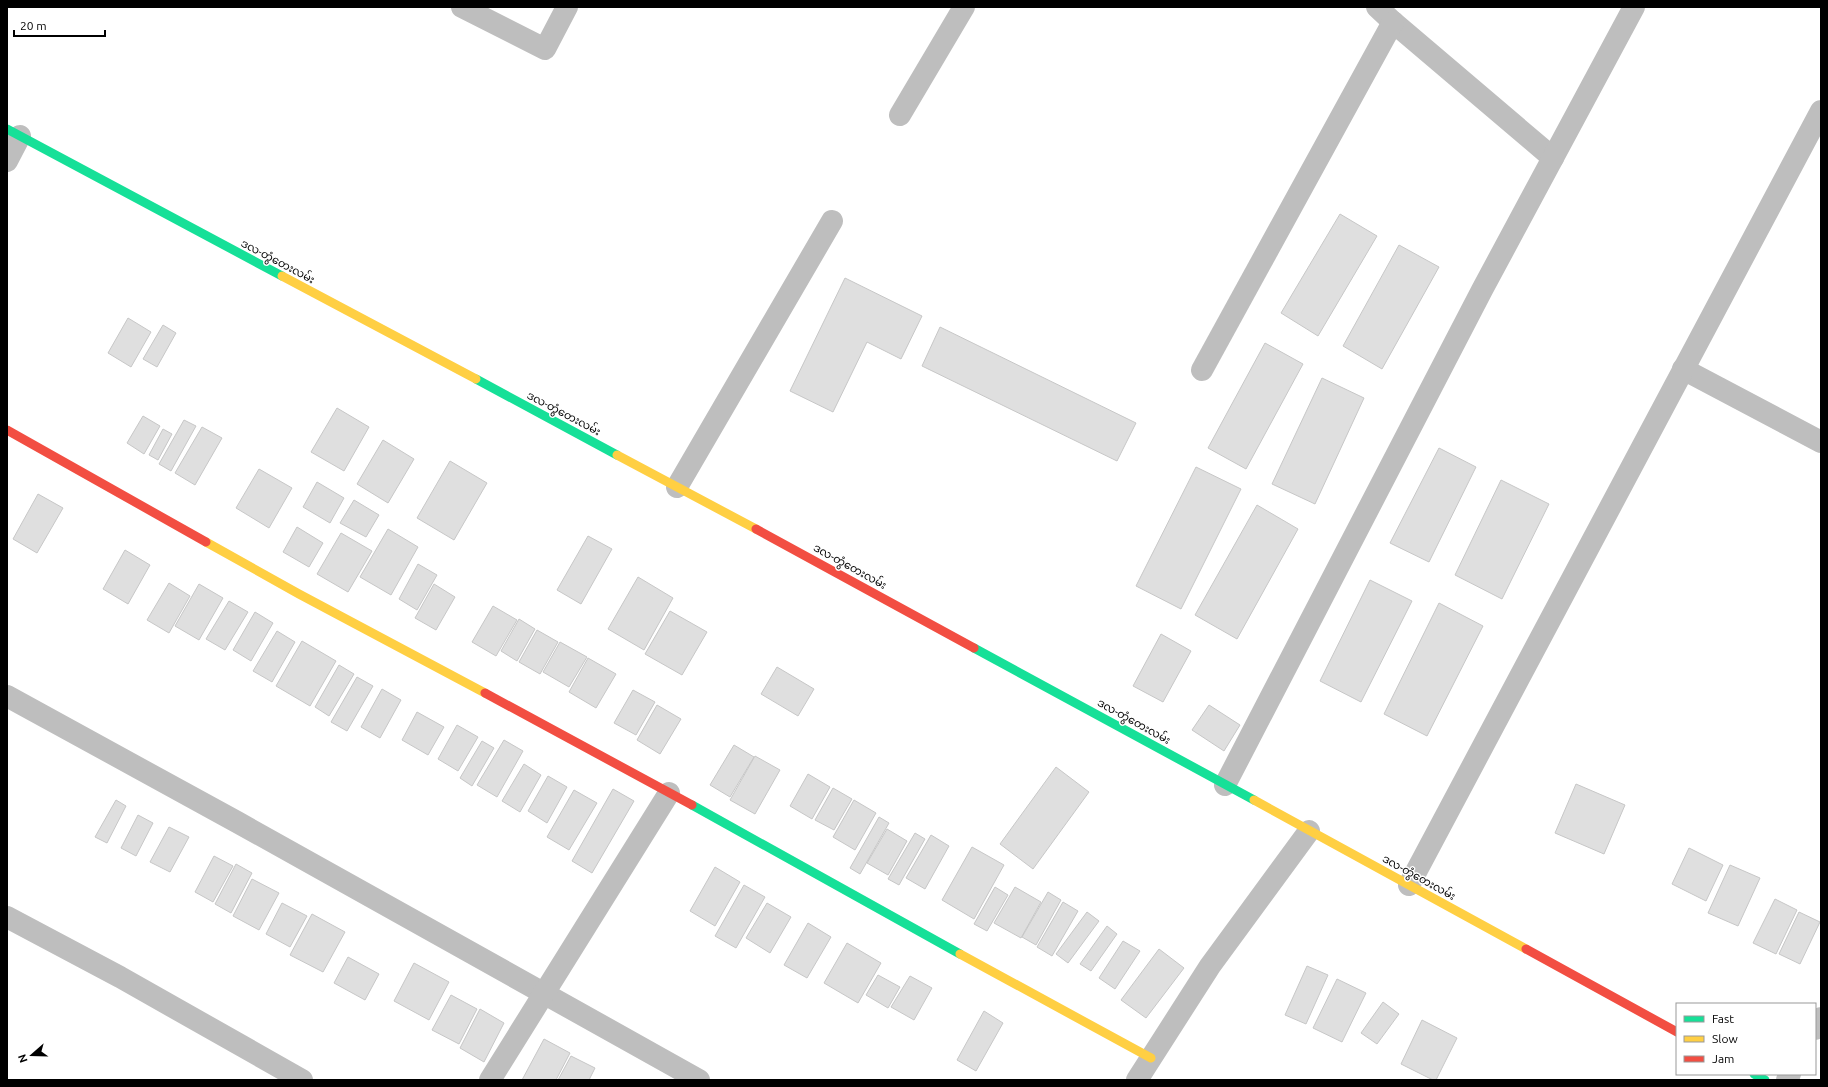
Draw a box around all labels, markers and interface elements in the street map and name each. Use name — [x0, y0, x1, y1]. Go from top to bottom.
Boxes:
scale bar — [14, 12, 105, 38]
text: 20 m — [20, 19, 47, 32]
street label: ဒလ-တွံတေးလမ်း — [238, 236, 317, 288]
street label: ဒလ-တွံတေးလမ်း — [524, 388, 603, 440]
street label: ဒလ-တွံတေးလမ်း — [810, 540, 889, 594]
street label: ဒလ-တွံတေးလမ်း — [1094, 695, 1173, 749]
street label: ဒလ-တွံတေးလမ်း — [1379, 851, 1458, 905]
legend — [1676, 1003, 1816, 1075]
text: Fast — [1712, 1012, 1734, 1025]
text: Slow — [1712, 1032, 1738, 1045]
north arrow — [12, 1035, 52, 1075]
text: Jam — [1712, 1052, 1734, 1065]
text: N — [16, 1053, 30, 1064]

